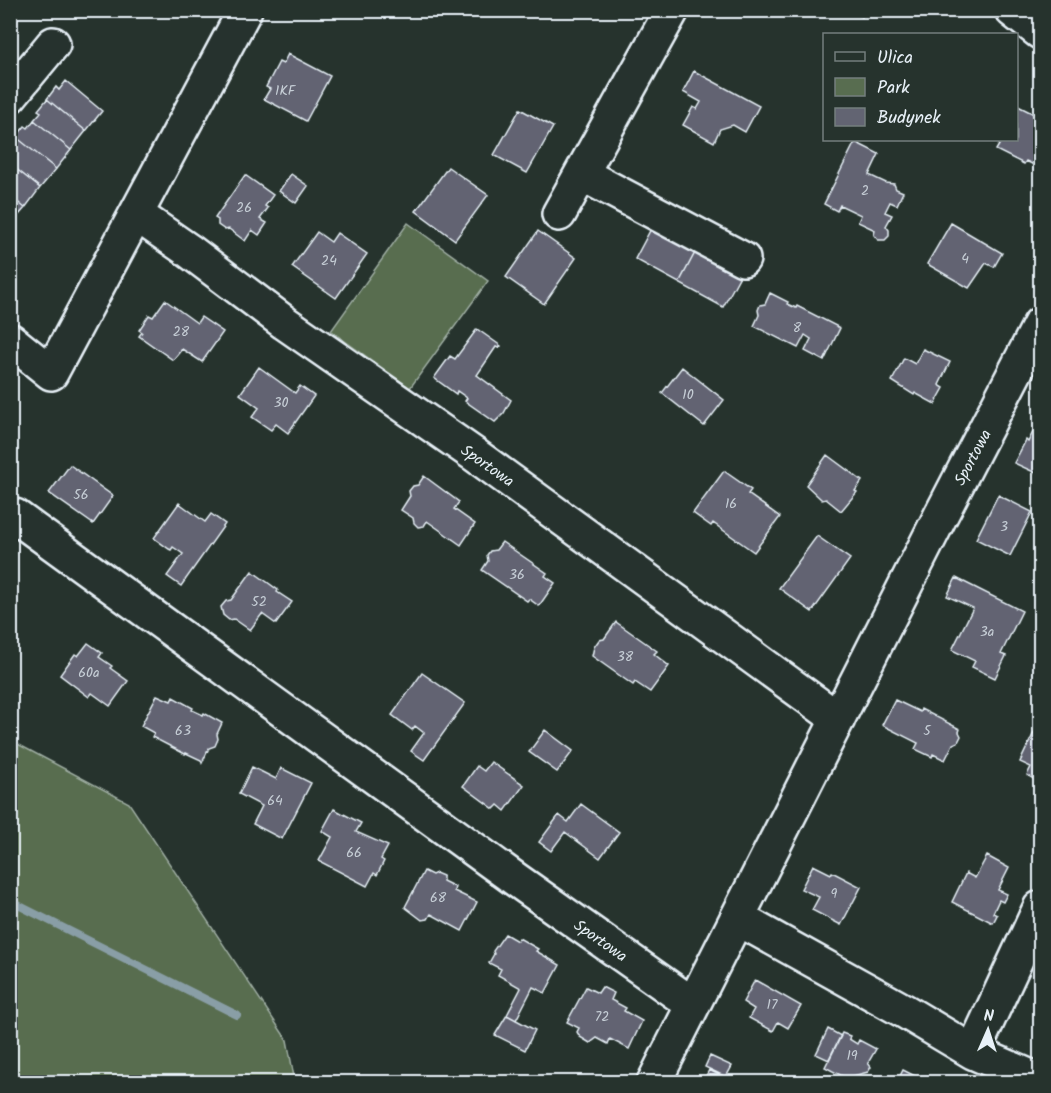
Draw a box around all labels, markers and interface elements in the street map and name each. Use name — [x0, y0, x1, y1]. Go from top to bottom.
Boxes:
legend — [823, 33, 1018, 141]
text: Ulica — [877, 44, 913, 73]
text: Park — [877, 74, 910, 103]
house number: 1KF — [275, 80, 297, 102]
text: Budynek — [877, 104, 941, 133]
house number: 2 — [861, 180, 869, 202]
house number: 26 — [236, 197, 252, 219]
house number: 4 — [961, 248, 969, 270]
house number: 24 — [321, 250, 337, 272]
house number: 8 — [793, 317, 802, 339]
house number: 28 — [173, 321, 190, 343]
house number: 10 — [682, 384, 694, 406]
house number: 30 — [274, 392, 289, 414]
street label: Sportowa — [948, 425, 999, 490]
street label: Sportowa — [455, 439, 519, 494]
house number: 56 — [73, 484, 89, 506]
house number: 16 — [725, 493, 737, 515]
house number: 3 — [1000, 516, 1008, 538]
house number: 36 — [509, 564, 525, 586]
house number: 52 — [251, 591, 267, 613]
house number: 3a — [980, 621, 994, 643]
house number: 38 — [617, 646, 634, 668]
house number: 60a — [78, 662, 100, 684]
house number: 63 — [175, 720, 191, 742]
house number: 5 — [923, 720, 932, 742]
house number: 64 — [267, 790, 283, 812]
house number: 66 — [346, 842, 362, 864]
house number: 9 — [831, 883, 838, 905]
house number: 68 — [430, 887, 447, 909]
street label: Sportowa — [568, 914, 632, 969]
house number: 17 — [767, 994, 778, 1016]
north arrow — [958, 1000, 1018, 1060]
text: N — [983, 1004, 994, 1029]
house number: 72 — [595, 1006, 609, 1028]
house number: 19 — [846, 1045, 858, 1067]

